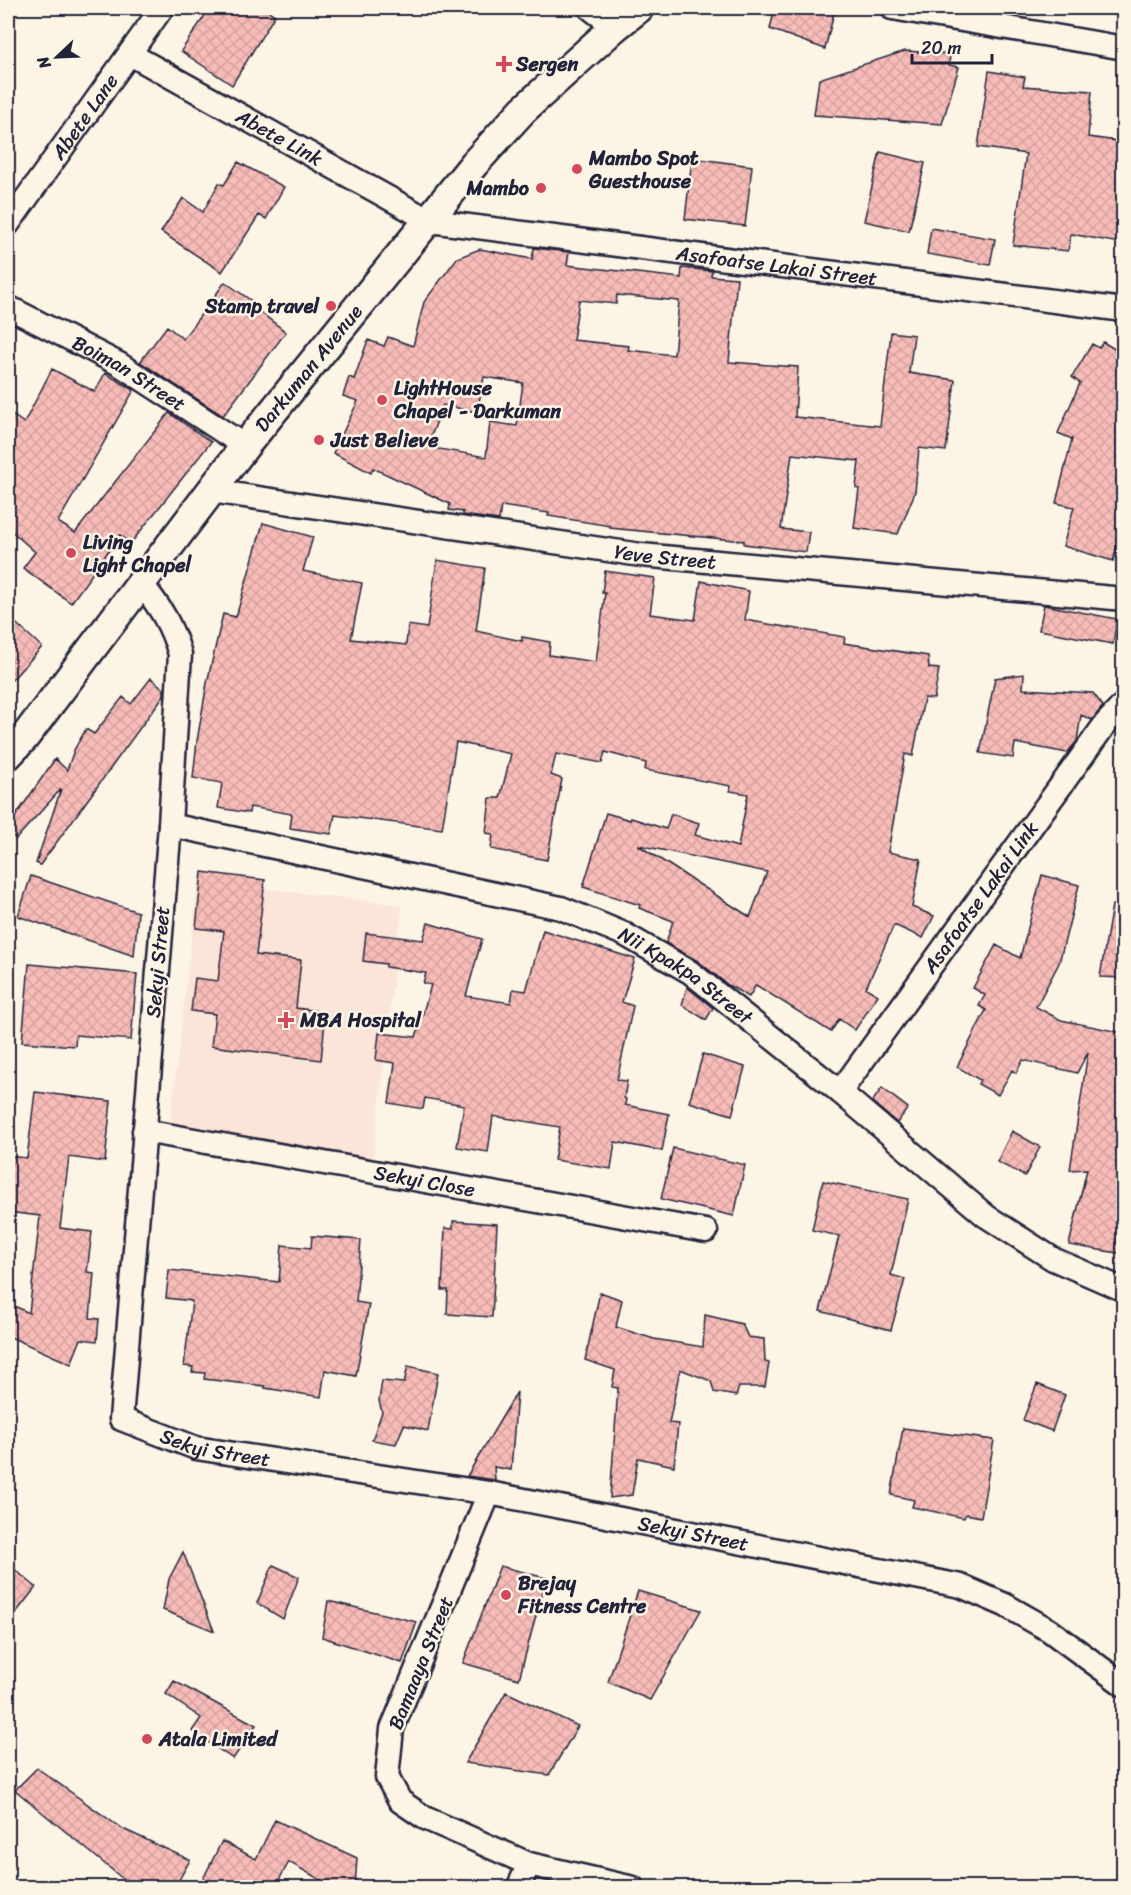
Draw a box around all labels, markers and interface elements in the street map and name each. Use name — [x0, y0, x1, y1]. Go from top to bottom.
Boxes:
north arrow — [27, 27, 87, 87]
scale bar — [912, 27, 992, 65]
text: 20 m — [921, 32, 961, 64]
place label: Sergen — [515, 47, 578, 82]
text: N — [28, 51, 60, 74]
marker: Sergen — [497, 57, 511, 71]
street label: Abete Lane — [41, 66, 128, 168]
street label: Abete Link — [229, 98, 330, 176]
place label: Mambo Spot Guesthouse — [588, 141, 699, 199]
marker: Mambo Spot Guesthouse — [570, 162, 584, 176]
place label: Mambo — [465, 171, 530, 206]
marker: Mambo — [534, 181, 548, 195]
street label: Asafoatse Lakai Street — [673, 235, 880, 296]
place label: Stamp travel — [204, 289, 320, 324]
street label: Darkuman Avenue — [245, 296, 372, 440]
marker: Stamp travel — [324, 299, 338, 313]
street label: Boiman Street — [66, 325, 193, 421]
place label: LightHouse Chapel - Darkuman — [393, 371, 561, 429]
marker: LightHouse Chapel - Darkuman — [375, 393, 389, 407]
place label: Just Believe — [330, 423, 439, 458]
marker: Just Believe — [312, 433, 326, 447]
place label: Living Light Chapel — [83, 525, 192, 583]
street label: Yeve Street — [612, 534, 718, 579]
marker: Living Light Chapel — [64, 546, 78, 560]
street label: Asafoatse Lakai Link — [913, 813, 1048, 982]
street label: Sekyi Street — [136, 904, 180, 1019]
street label: Nii Kpakpa Street — [612, 917, 761, 1034]
place label: MBA Hospital — [299, 1003, 422, 1038]
marker: MBA Hospital — [277, 1011, 295, 1029]
street label: Sekyi Close — [371, 1155, 478, 1207]
street label: Sekyi Street — [155, 1418, 273, 1477]
street label: Sekyi Street — [635, 1505, 752, 1561]
place label: Brejay Fitness Centre — [517, 1566, 647, 1624]
marker: Brejay Fitness Centre — [499, 1588, 513, 1602]
street label: Bamaaya Street — [378, 1591, 464, 1735]
place label: Atala Limited — [158, 1722, 278, 1757]
marker: Atala Limited — [140, 1732, 154, 1746]

